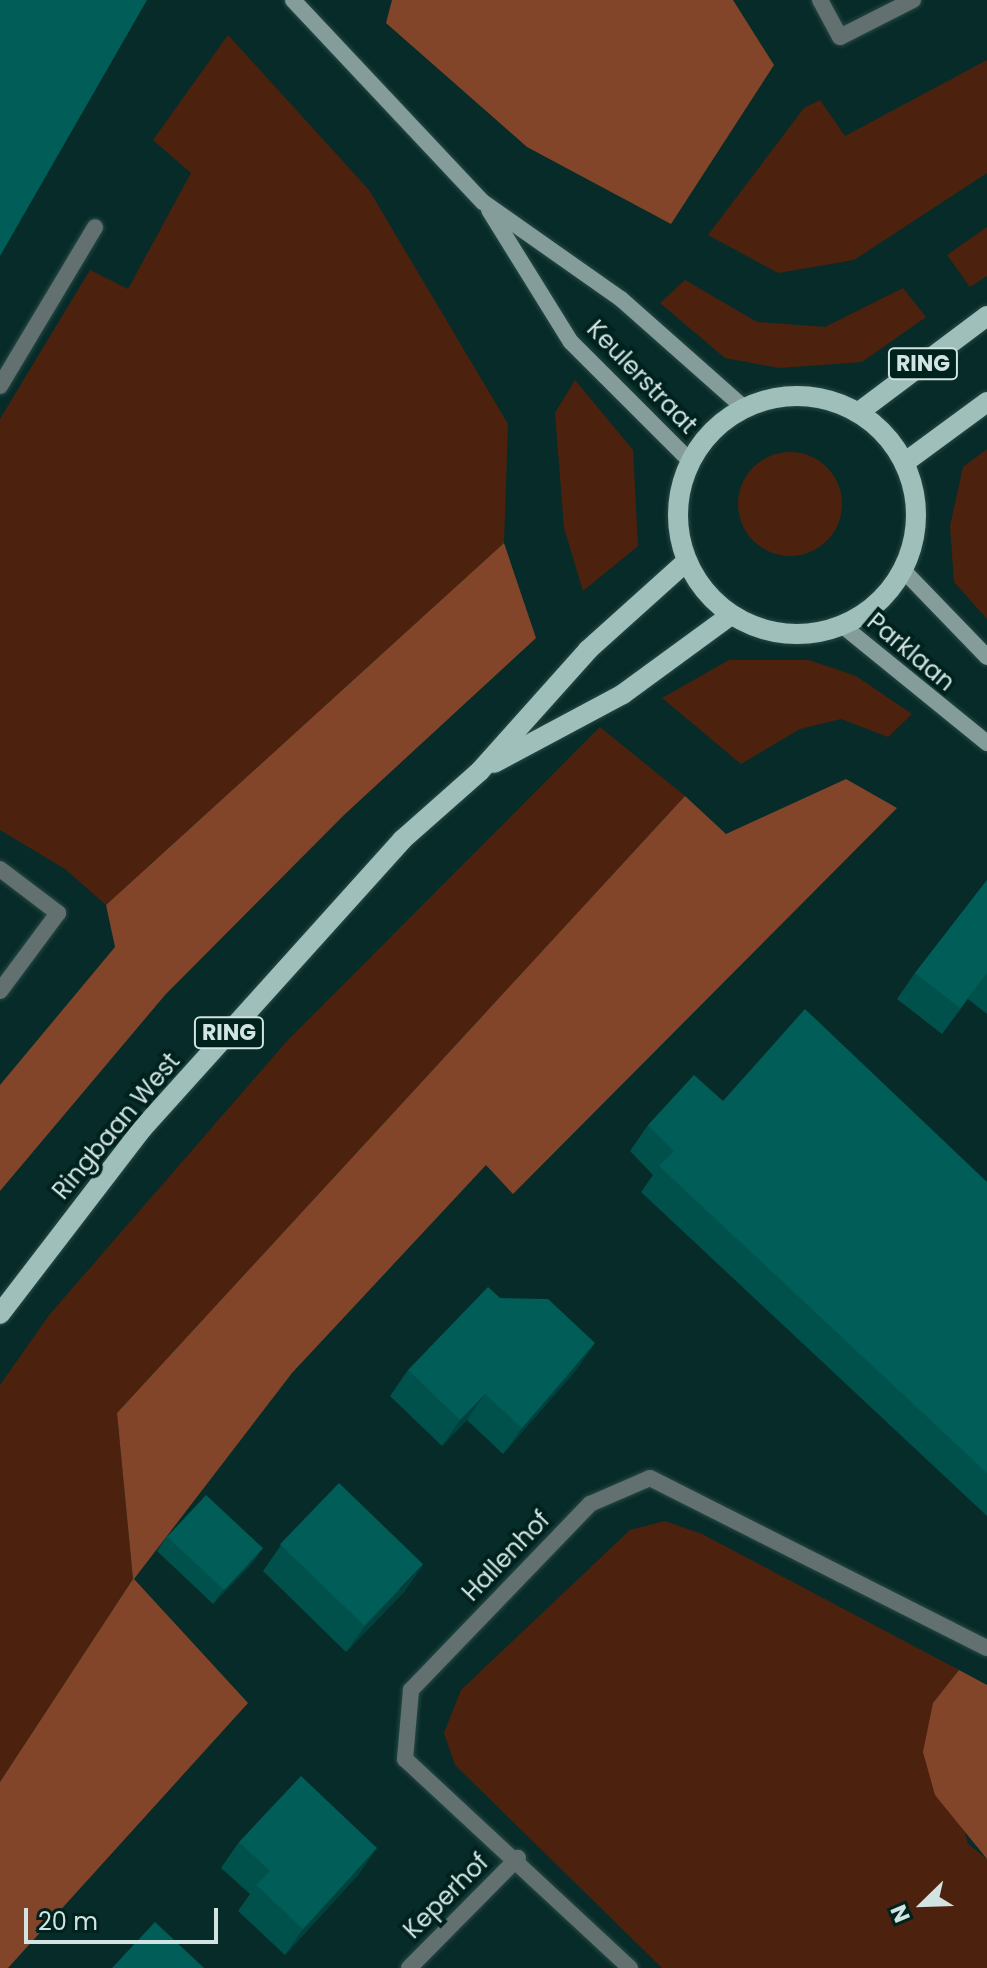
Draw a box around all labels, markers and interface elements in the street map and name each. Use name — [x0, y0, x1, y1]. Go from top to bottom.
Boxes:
street label: Keulerstraat — [581, 315, 703, 439]
road number: RING — [887, 346, 959, 382]
street label: Parklaan — [861, 607, 961, 697]
road number: RING — [193, 1015, 265, 1051]
street label: Ringbaan West — [46, 1047, 186, 1205]
street label: Hallenhof — [456, 1505, 556, 1607]
street label: Keperhof — [398, 1848, 494, 1944]
north arrow — [883, 1864, 963, 1944]
scale bar — [28, 1892, 222, 1942]
text: N — [883, 1900, 918, 1927]
text: 20 m — [38, 1905, 98, 1938]

